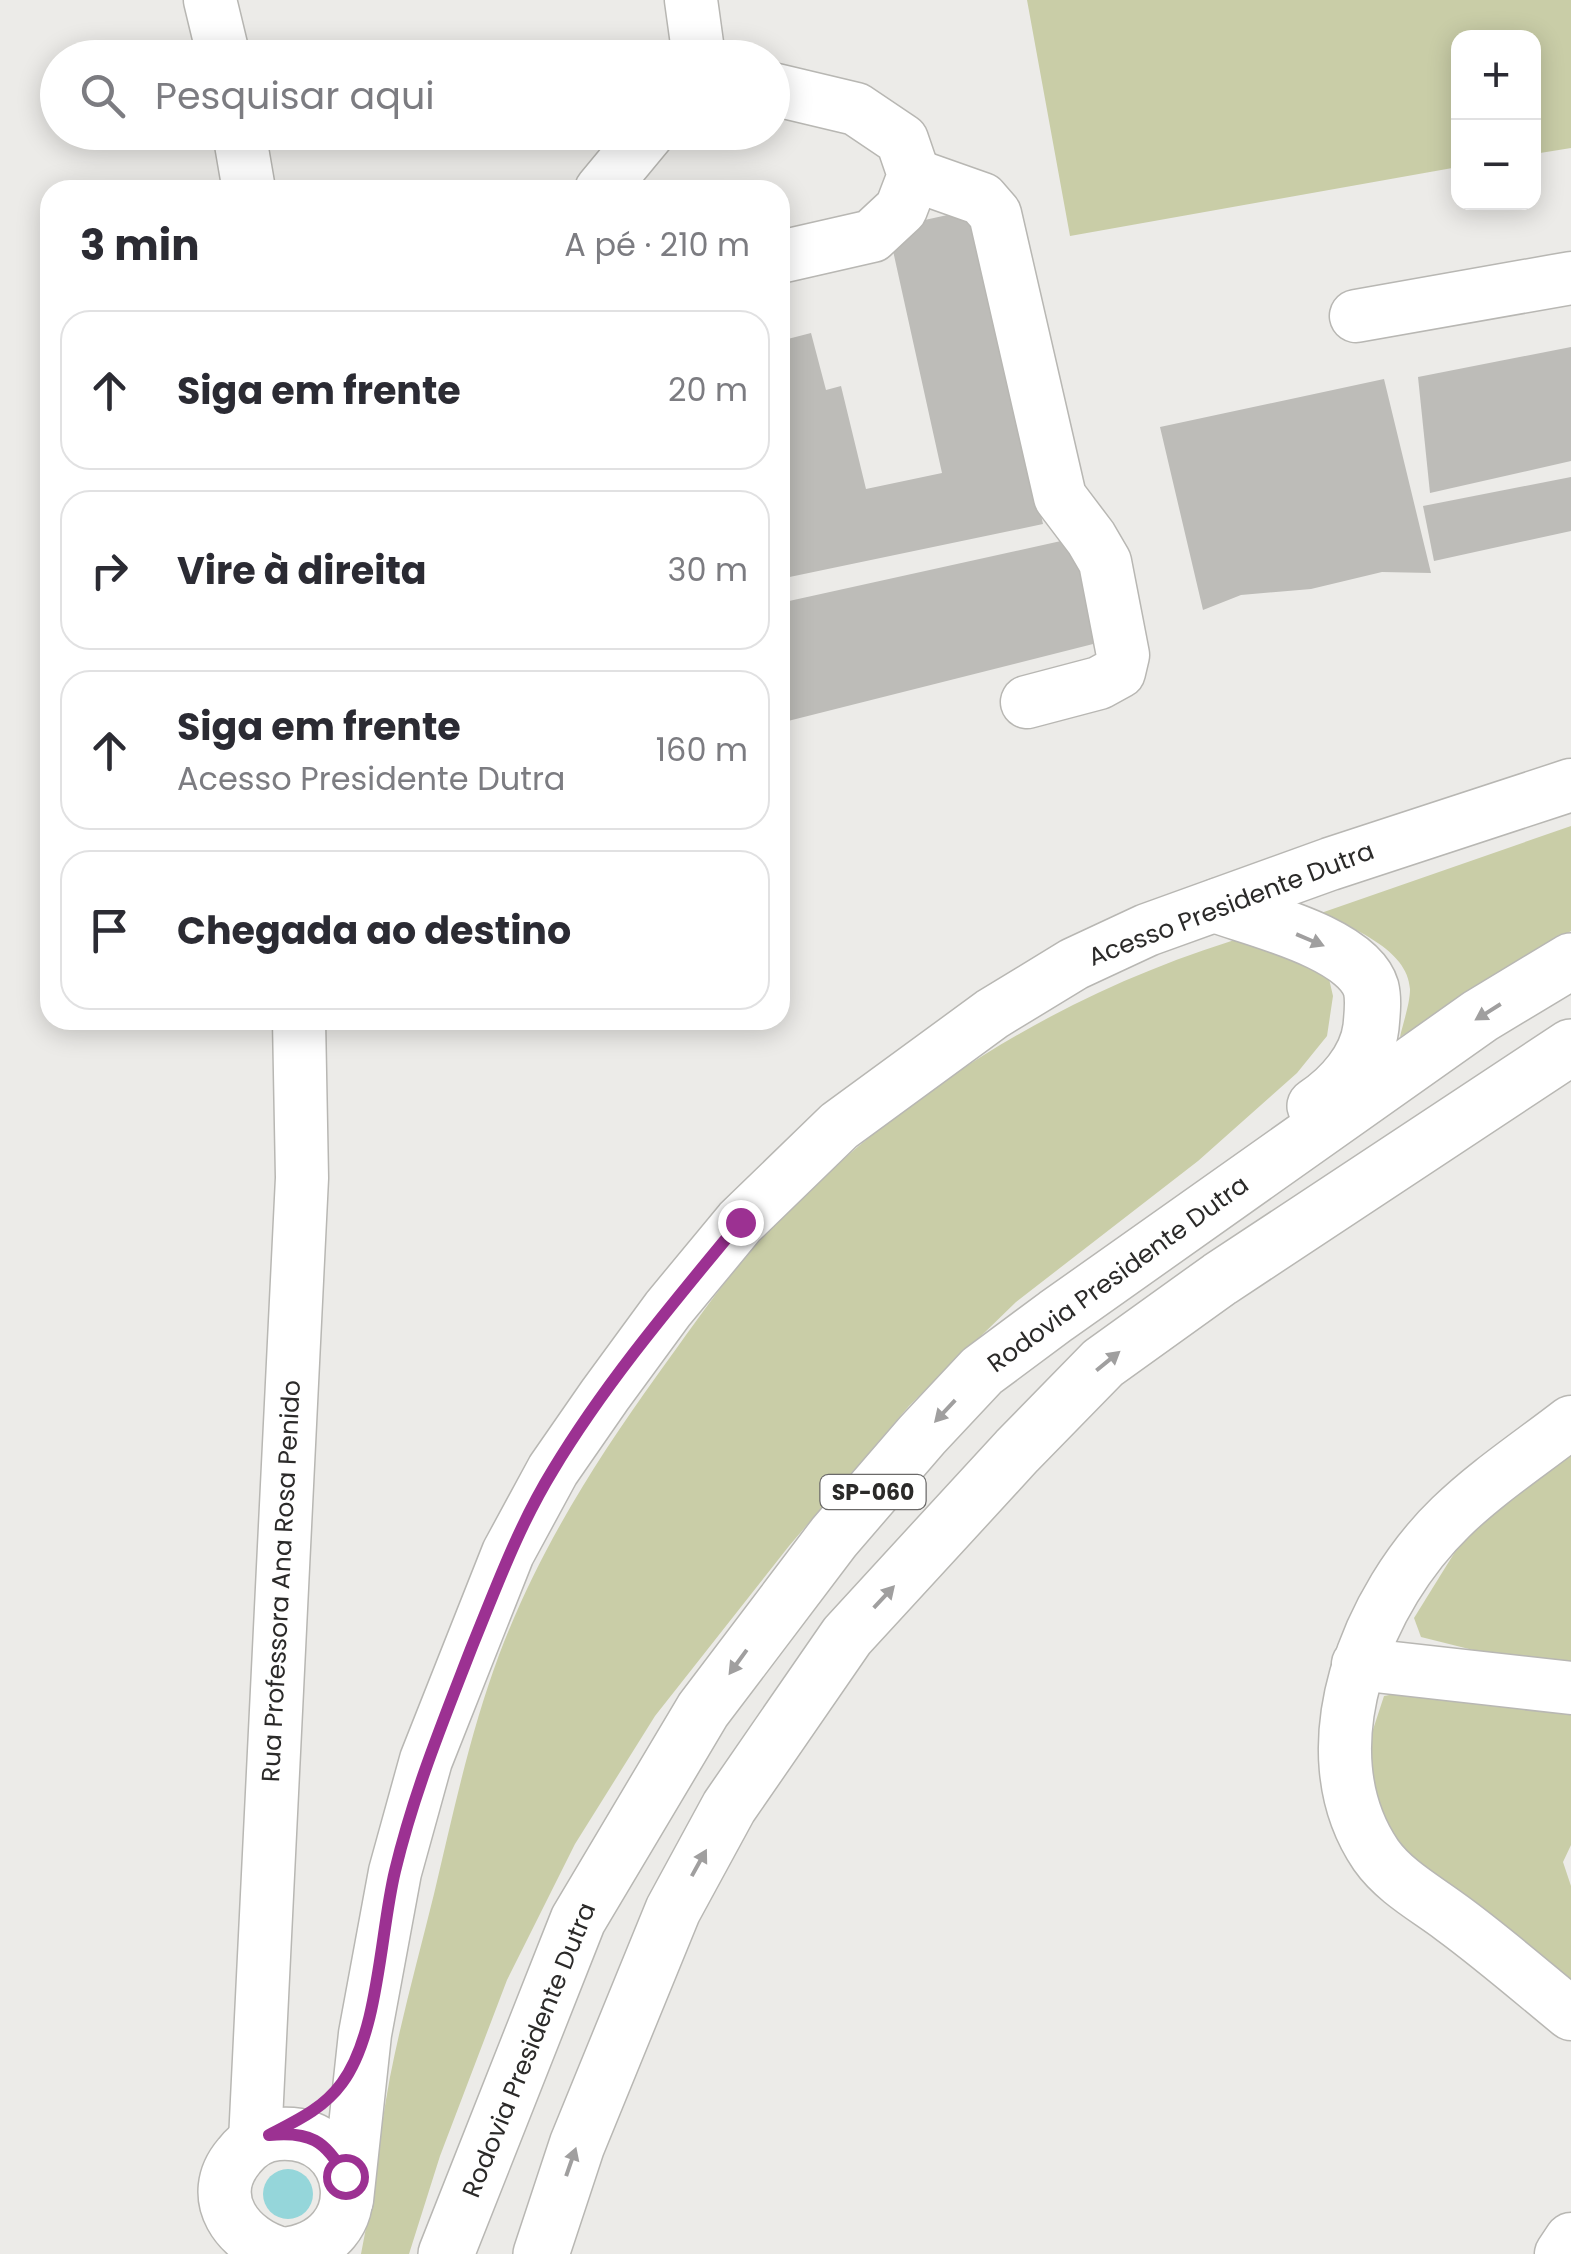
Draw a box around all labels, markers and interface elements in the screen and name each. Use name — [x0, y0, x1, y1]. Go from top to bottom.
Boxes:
map controls — [1451, 30, 1541, 210]
button: + — [1451, 30, 1541, 120]
search box — [40, 40, 790, 150]
icon: search — [75, 68, 130, 123]
text: Pesquisar aqui — [155, 69, 435, 122]
button: − — [1451, 120, 1541, 210]
text: 3 min — [80, 216, 200, 275]
text: A pé · 210 m — [564, 222, 750, 267]
icon: ahead — [82, 363, 137, 418]
text: Siga em frente — [177, 364, 461, 417]
text: 20 m — [668, 367, 748, 412]
icon: right — [82, 543, 137, 598]
text: Vire à direita — [177, 544, 427, 597]
text: 30 m — [668, 547, 748, 592]
text: Siga em frente — [177, 700, 461, 753]
icon: ahead — [82, 723, 137, 778]
text: 160 m — [656, 727, 748, 772]
text: Acesso Presidente Dutra — [177, 756, 565, 801]
street label: Acesso Presidente Dutra — [1083, 833, 1379, 975]
icon: arrive — [82, 903, 137, 958]
text: Chegada ao destino — [177, 904, 571, 957]
one-way arrow — [1295, 932, 1325, 948]
one-way arrow — [1474, 1003, 1502, 1020]
street label: Rodovia Presidente Dutra — [980, 1167, 1256, 1381]
route end — [718, 1200, 764, 1246]
one-way arrow — [1095, 1351, 1120, 1373]
street label: Rua Professora Ana Rosa Penido — [253, 1379, 309, 1783]
one-way arrow — [934, 1399, 957, 1423]
road number: SP-060 — [820, 1475, 926, 1509]
one-way arrow — [872, 1586, 895, 1610]
one-way arrow — [729, 1649, 749, 1675]
one-way arrow — [690, 1848, 707, 1877]
street label: Rodovia Presidente Dutra — [454, 1897, 604, 2203]
one-way arrow — [565, 2146, 580, 2176]
route start — [323, 2154, 369, 2200]

